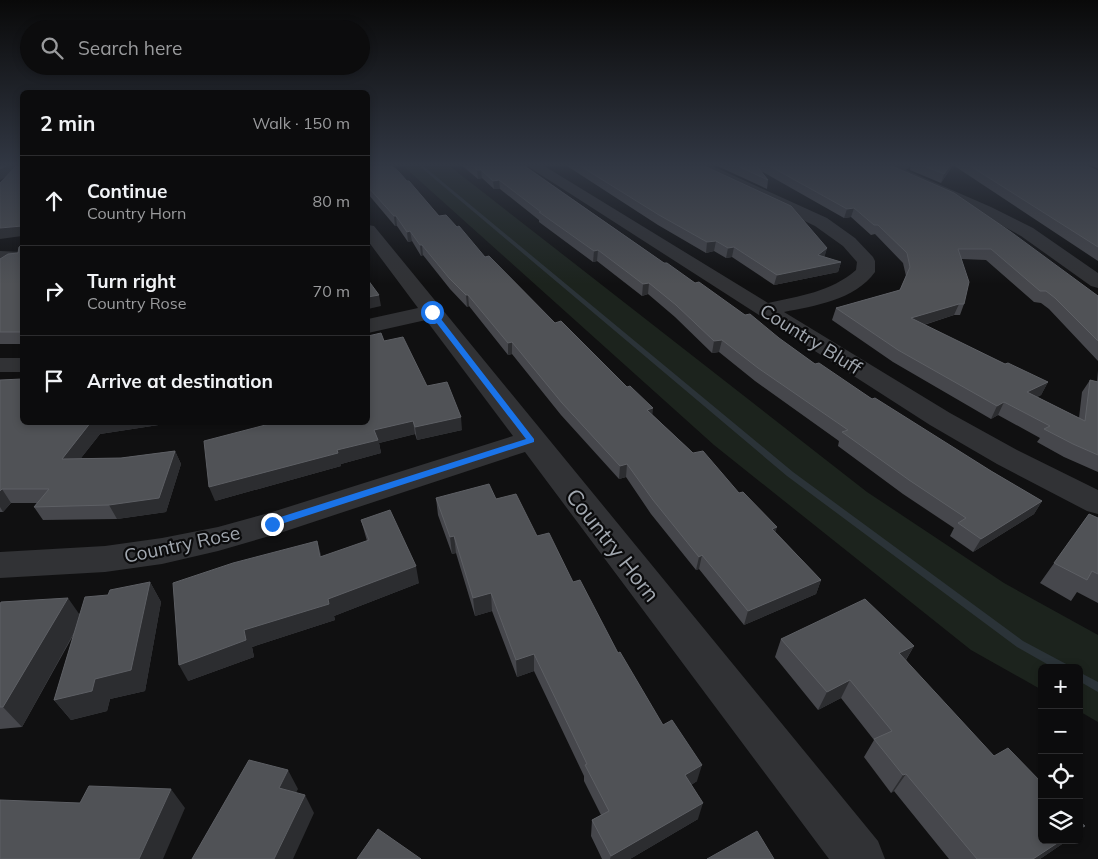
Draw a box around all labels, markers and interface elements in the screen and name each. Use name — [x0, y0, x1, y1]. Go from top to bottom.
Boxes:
search box — [20, 20, 370, 75]
icon: search — [38, 34, 66, 62]
text: Search here — [78, 36, 182, 60]
text: 2 min — [40, 110, 95, 136]
text: Walk · 150 m — [252, 113, 350, 133]
text: Continue — [87, 179, 167, 203]
icon: ahead — [40, 187, 68, 215]
text: 80 m — [313, 191, 350, 211]
text: Country Horn — [87, 203, 186, 223]
text: Turn right — [87, 269, 176, 293]
icon: right — [40, 277, 68, 305]
text: 70 m — [313, 281, 350, 301]
text: Country Rose — [87, 293, 186, 313]
street label: Country Bluff — [756, 298, 867, 380]
route start — [421, 301, 444, 324]
icon: arrive — [40, 367, 68, 395]
text: Arrive at destination — [87, 369, 273, 393]
street label: Country Horn — [560, 483, 666, 607]
route end — [261, 513, 284, 536]
street label: Country Rose — [122, 520, 242, 568]
map controls — [1038, 664, 1083, 844]
button: + — [1038, 664, 1083, 709]
button: − — [1038, 709, 1083, 754]
button: locate — [1038, 754, 1083, 799]
button: layers — [1038, 799, 1083, 844]

